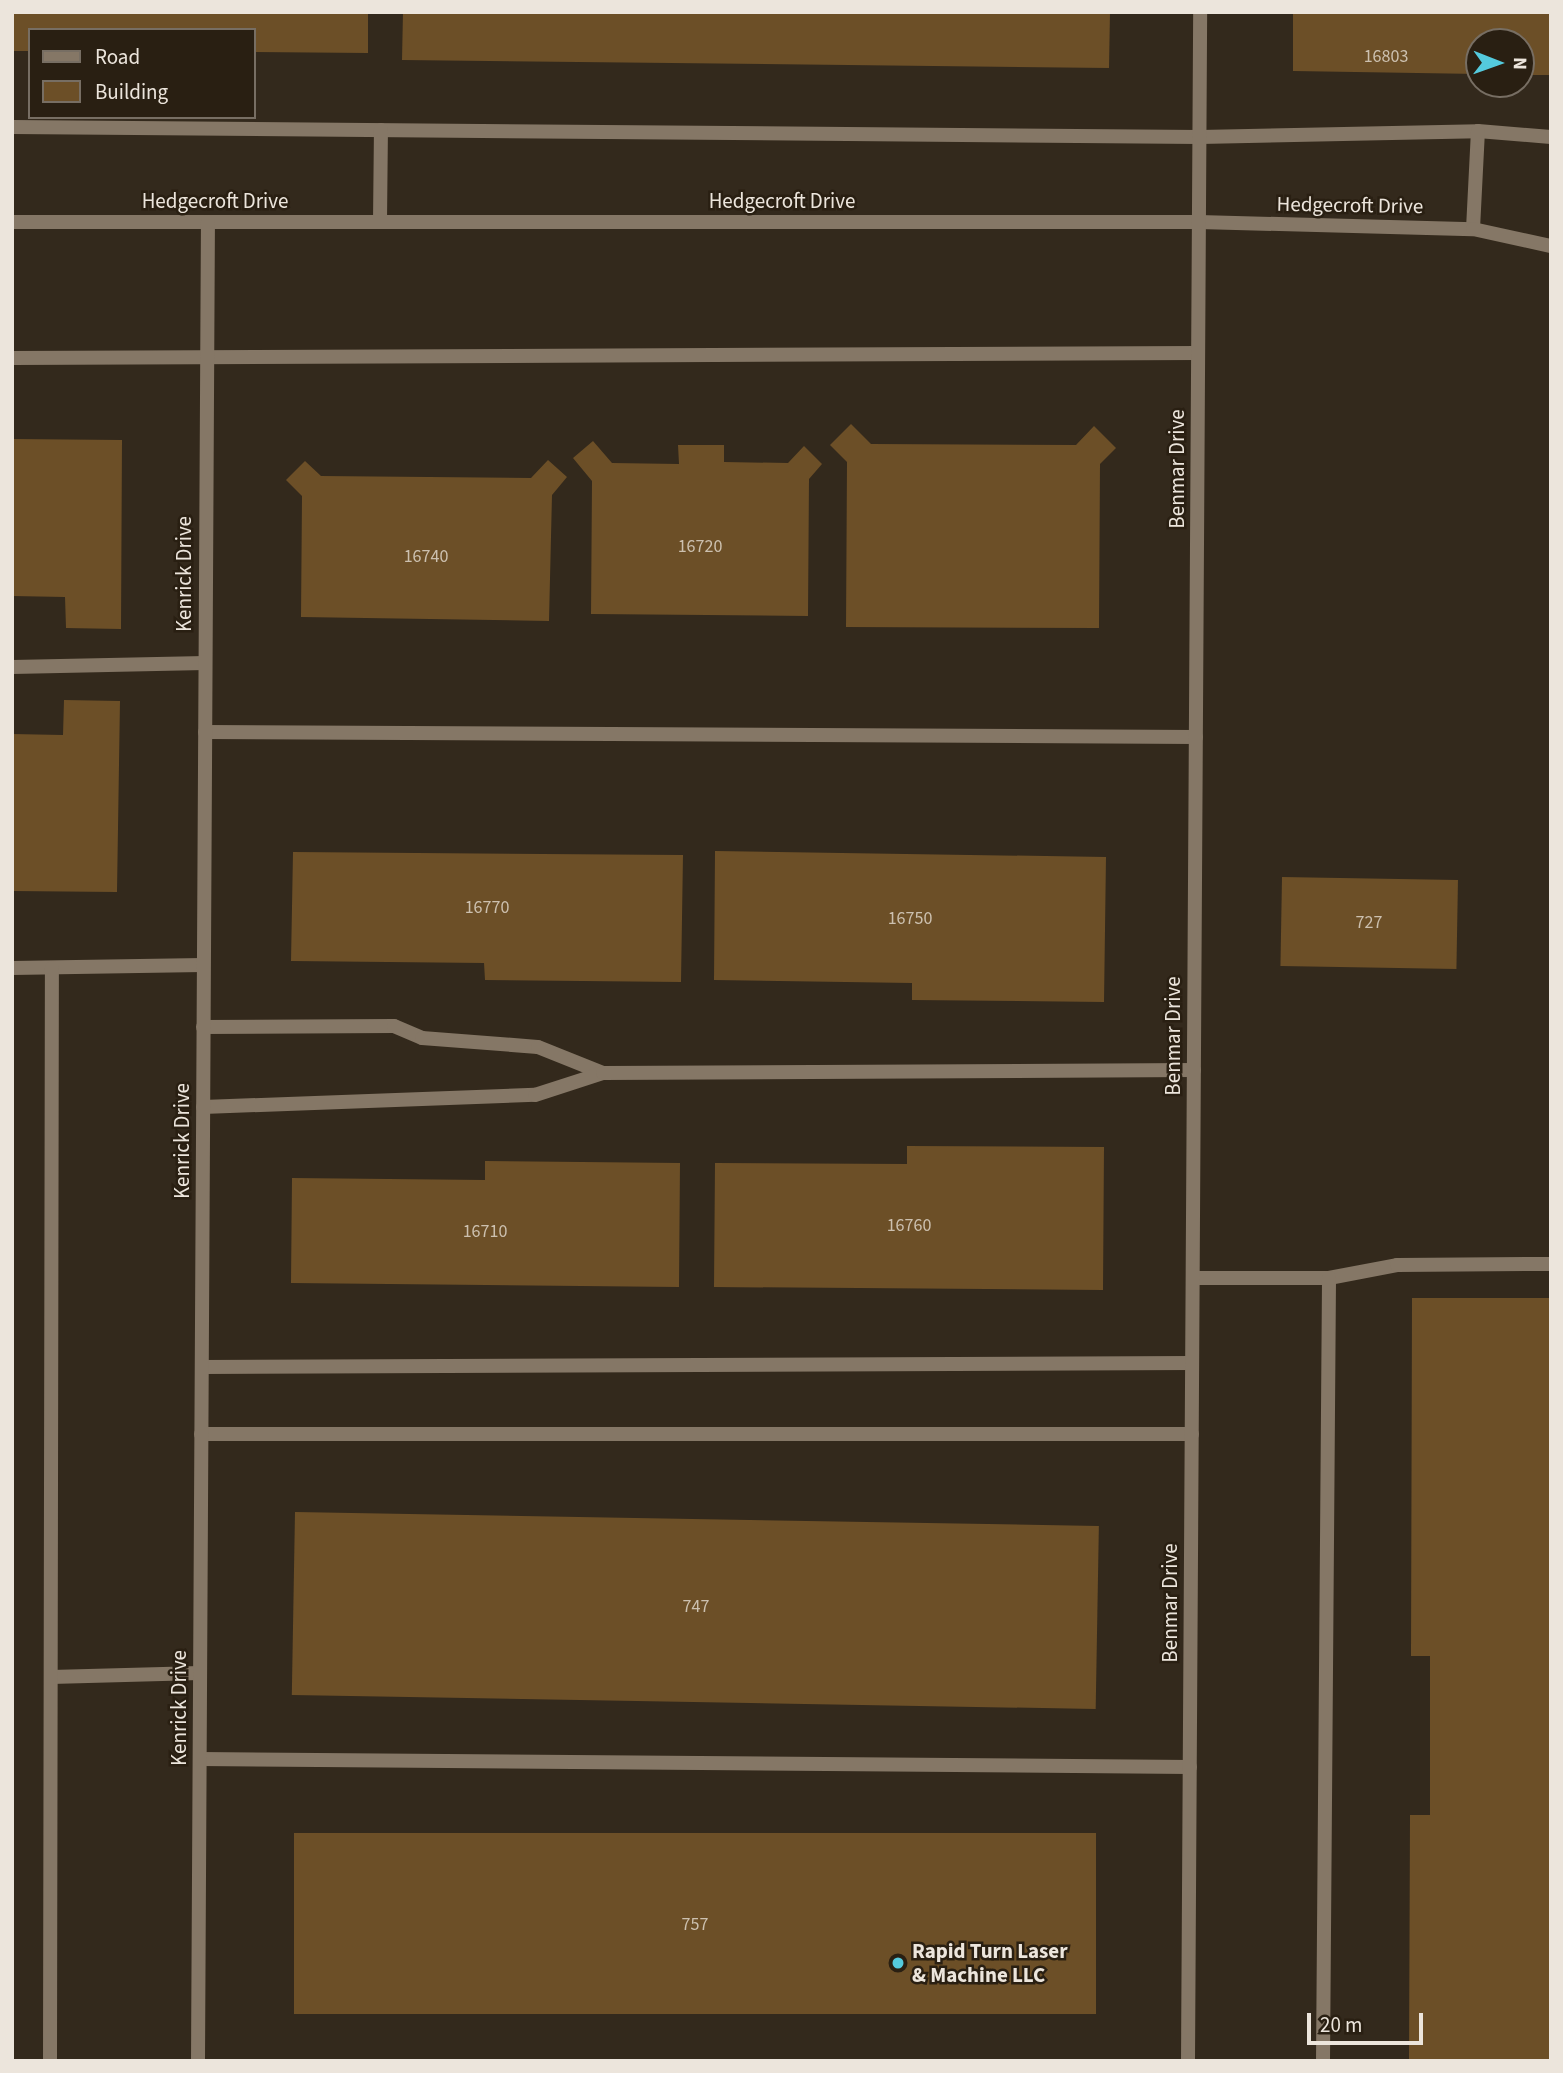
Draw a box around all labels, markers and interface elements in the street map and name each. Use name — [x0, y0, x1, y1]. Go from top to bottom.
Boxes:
legend — [28, 28, 256, 119]
north arrow — [1465, 28, 1535, 98]
text: Road — [95, 42, 140, 72]
house number: 16803 — [1364, 46, 1408, 68]
text: N — [1506, 57, 1533, 70]
text: Building — [95, 77, 168, 107]
street label: Hedgecroft Drive — [142, 188, 288, 214]
street label: Hedgecroft Drive — [709, 188, 855, 214]
street label: Hedgecroft Drive — [1276, 191, 1424, 219]
street label: Benmar Drive — [1164, 409, 1190, 529]
street label: Kenrick Drive — [171, 516, 197, 632]
house number: 16720 — [678, 536, 722, 558]
house number: 16740 — [404, 546, 448, 568]
house number: 16770 — [465, 897, 509, 919]
house number: 16750 — [888, 908, 932, 930]
house number: 727 — [1356, 912, 1382, 934]
street label: Benmar Drive — [1160, 976, 1186, 1096]
street label: Kenrick Drive — [169, 1083, 195, 1199]
house number: 16760 — [887, 1215, 931, 1237]
house number: 16710 — [463, 1221, 507, 1243]
street label: Benmar Drive — [1157, 1543, 1183, 1663]
house number: 747 — [683, 1596, 709, 1618]
street label: Kenrick Drive — [166, 1650, 192, 1766]
house number: 757 — [682, 1914, 708, 1936]
place label: Rapid Turn Laser & Machine LLC — [912, 1938, 1068, 1988]
marker: Rapid Turn Laser & Machine LLC — [890, 1955, 906, 1971]
scale bar — [1311, 2000, 1426, 2044]
text: 20 m — [1320, 2010, 1362, 2040]

